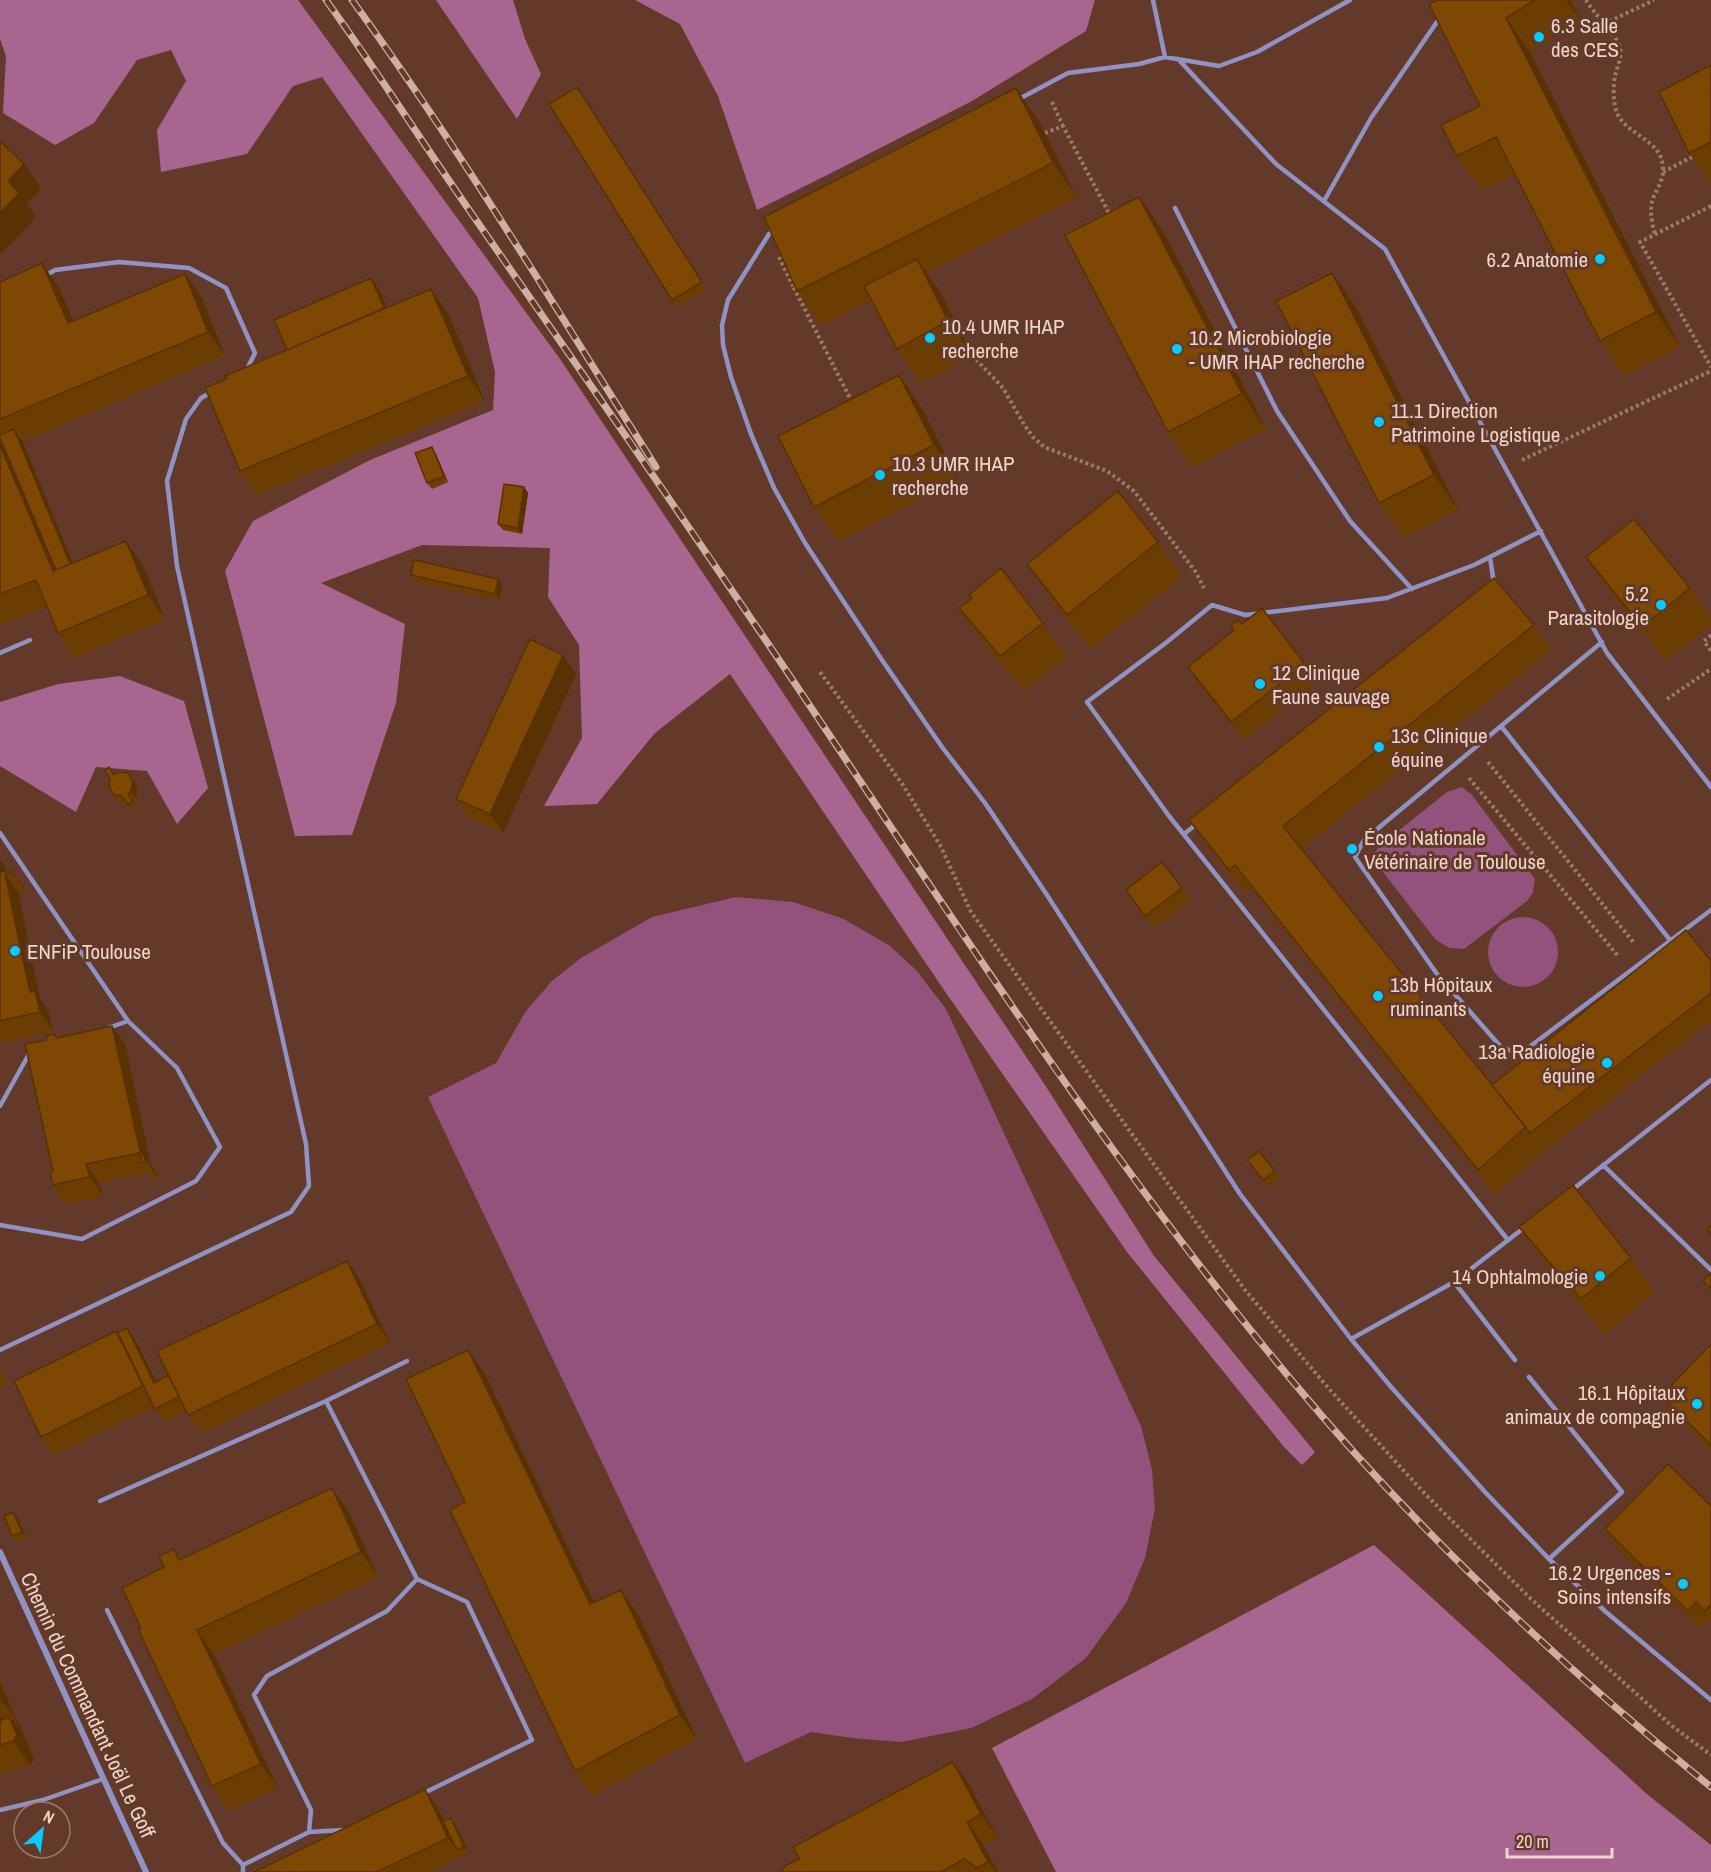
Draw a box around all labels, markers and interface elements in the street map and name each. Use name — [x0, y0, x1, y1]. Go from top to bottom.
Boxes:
place label: 6.3 Salle des CES — [1551, 11, 1619, 64]
marker: 6.3 Salle des CES — [1532, 30, 1546, 44]
place label: 6.2 Anatomie — [1487, 245, 1588, 274]
marker: 6.2 Anatomie — [1593, 252, 1607, 266]
place label: 10.4 UMR IHAP recherche — [942, 312, 1065, 365]
place label: 10.2 Microbiologie - UMR IHAP recherche — [1189, 323, 1365, 376]
marker: 10.4 UMR IHAP recherche — [923, 331, 937, 345]
marker: 10.2 Microbiologie - UMR IHAP recherche — [1170, 342, 1184, 356]
place label: 11.1 Direction Patrimoine Logistique — [1391, 396, 1560, 449]
marker: 11.1 Direction Patrimoine Logistique — [1372, 415, 1386, 429]
place label: 10.3 UMR IHAP recherche — [892, 449, 1015, 502]
marker: 10.3 UMR IHAP recherche — [873, 468, 887, 482]
place label: 5.2 Parasitologie — [1548, 579, 1649, 632]
marker: 5.2 Parasitologie — [1654, 598, 1668, 612]
place label: 12 Clinique Faune sauvage — [1272, 658, 1390, 711]
marker: 12 Clinique Faune sauvage — [1253, 677, 1267, 691]
place label: 13c Clinique équine — [1391, 721, 1488, 774]
marker: 13c Clinique équine — [1372, 740, 1386, 754]
place label: École Nationale Vétérinaire de Toulouse — [1364, 823, 1546, 876]
marker: École Nationale Vétérinaire de Toulouse — [1345, 842, 1359, 856]
place label: ENFiP Toulouse — [27, 937, 151, 966]
marker: ENFiP Toulouse — [8, 944, 22, 958]
place label: 13b Hôpitaux ruminants — [1390, 970, 1493, 1023]
marker: 13b Hôpitaux ruminants — [1371, 989, 1385, 1003]
place label: 13a Radiologie équine — [1478, 1037, 1595, 1090]
marker: 13a Radiologie équine — [1600, 1056, 1614, 1070]
place label: 14 Ophtalmologie — [1452, 1262, 1588, 1291]
marker: 14 Ophtalmologie — [1593, 1269, 1607, 1283]
place label: 16.1 Hôpitaux animaux de compagnie — [1505, 1378, 1685, 1431]
marker: 16.1 Hôpitaux animaux de compagnie — [1690, 1397, 1704, 1411]
place label: 16.2 Urgences - Soins intensifs — [1548, 1558, 1671, 1611]
street label: Chemin du Commandant Joël Le Goff — [14, 1568, 163, 1843]
marker: 16.2 Urgences - Soins intensifs — [1676, 1577, 1690, 1591]
north arrow — [12, 1800, 72, 1860]
text: N — [40, 1805, 58, 1829]
scale bar — [1507, 1821, 1612, 1859]
text: 20 m — [1516, 1829, 1549, 1854]

